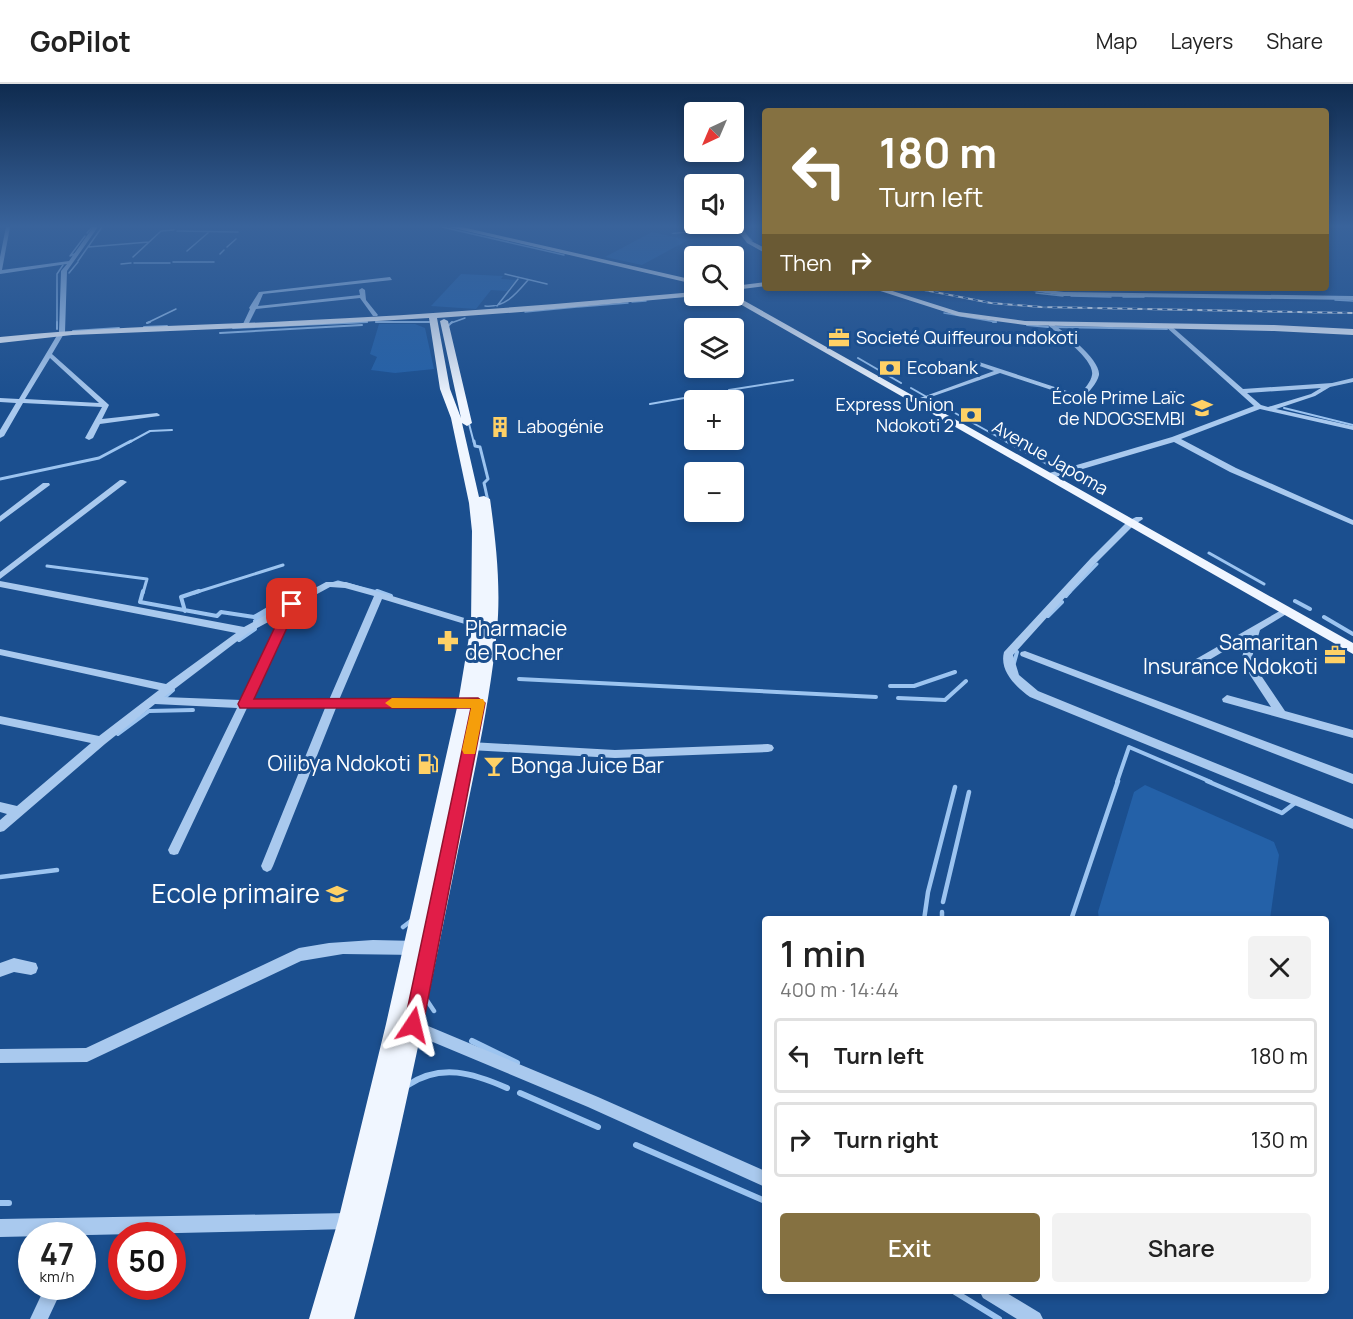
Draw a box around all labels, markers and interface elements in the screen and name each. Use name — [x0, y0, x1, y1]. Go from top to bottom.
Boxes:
text: GoPilot — [30, 22, 131, 60]
text: Map — [1096, 27, 1137, 55]
text: Layers — [1170, 27, 1233, 55]
text: Share — [1266, 27, 1323, 55]
north arrow — [684, 102, 744, 162]
map controls — [684, 102, 744, 522]
text: 180 m — [879, 123, 997, 181]
icon: left — [780, 132, 858, 210]
button: sound — [684, 174, 744, 234]
text: Turn left — [879, 178, 983, 215]
button: search — [684, 246, 744, 306]
icon: right — [844, 246, 877, 279]
text: Then — [780, 248, 832, 278]
button: layers — [684, 318, 744, 378]
place label: Societé Quiffeurou ndokoti — [856, 325, 1078, 349]
office icon: Societé Quiffeurou ndokoti — [827, 326, 851, 350]
place label: Ecobank — [907, 355, 979, 379]
bank icon: Ecobank — [878, 356, 902, 380]
place label: École Prime Laïc de NDOGSEMBI — [1052, 385, 1185, 430]
button: + — [684, 390, 744, 450]
place label: Express Union Ndokoti 2 — [835, 392, 954, 437]
school or university icon: École Prime Laïc de NDOGSEMBI — [1190, 396, 1214, 420]
bank icon: Express Union Ndokoti 2 — [959, 403, 983, 427]
place label: Labogénie — [517, 414, 604, 438]
street label: Avenue Japoma — [988, 414, 1113, 500]
building icon: Labogénie — [488, 415, 512, 439]
button: − — [684, 462, 744, 522]
pin — [266, 578, 317, 629]
icon: arrive — [275, 587, 308, 620]
place label: Pharmacie de Rocher — [465, 614, 567, 666]
place label: Samaritan Insurance Ndokoti — [1143, 628, 1318, 680]
pharmacy icon: Pharmacie de Rocher — [436, 629, 460, 653]
office icon: Samaritan Insurance Ndokoti — [1323, 643, 1347, 667]
place label: Oilibya Ndokoti — [268, 749, 411, 777]
place label: Bonga Juice Bar — [511, 751, 664, 779]
fuel station icon: Oilibya Ndokoti — [416, 752, 440, 776]
bar icon: Bonga Juice Bar — [482, 754, 506, 778]
place label: Ecole primaire — [152, 875, 320, 911]
school or university icon: Ecole primaire — [325, 882, 349, 906]
text: 1 min — [780, 929, 866, 978]
button: close — [1248, 936, 1311, 999]
text: 400 m · 14:44 — [780, 976, 899, 1003]
position arrow — [381, 993, 445, 1057]
icon: left — [783, 1039, 816, 1072]
text: Turn left — [834, 1041, 924, 1071]
text: 180 m — [1250, 1041, 1308, 1071]
icon: right — [783, 1123, 816, 1156]
text: Turn right — [834, 1125, 939, 1155]
text: 130 m — [1251, 1125, 1308, 1155]
button: Exit — [780, 1213, 1040, 1282]
button: Share — [1052, 1213, 1311, 1282]
speed limit sign: 50 — [108, 1222, 186, 1300]
text: 47 — [40, 1233, 74, 1274]
text: km/h — [40, 1266, 74, 1287]

